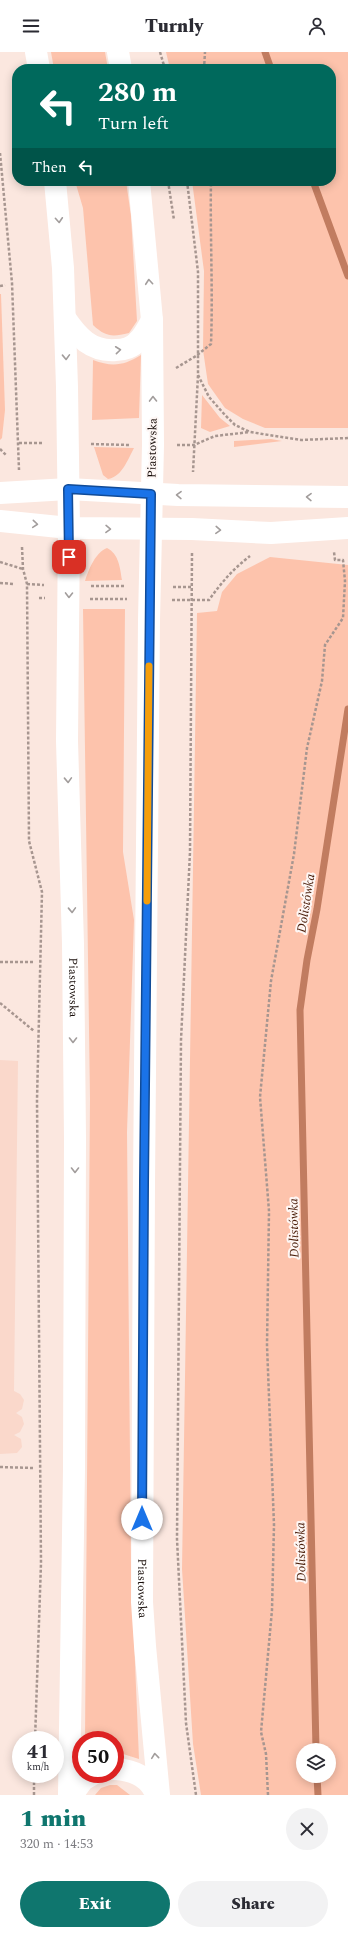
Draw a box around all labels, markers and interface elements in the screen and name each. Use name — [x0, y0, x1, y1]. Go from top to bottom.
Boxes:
text: Turnly — [145, 13, 203, 40]
icon: menu — [20, 15, 42, 37]
icon: person — [306, 15, 328, 37]
text: 280 m — [98, 71, 177, 114]
icon: left — [32, 80, 84, 132]
text: Turn left — [98, 110, 169, 137]
text: Then — [32, 156, 67, 179]
icon: left — [75, 156, 97, 178]
one-way arrow — [55, 217, 64, 223]
one-way arrow — [144, 279, 153, 285]
one-way arrow — [115, 346, 121, 355]
one-way arrow — [62, 354, 70, 360]
one-way arrow — [149, 396, 157, 402]
street label: Piastowska — [142, 418, 163, 478]
one-way arrow — [176, 491, 182, 499]
one-way arrow — [306, 493, 312, 501]
one-way arrow — [32, 519, 38, 528]
one-way arrow — [105, 525, 111, 533]
one-way arrow — [215, 526, 221, 534]
pin — [52, 540, 86, 574]
icon: arrive — [58, 546, 80, 568]
one-way arrow — [65, 592, 73, 598]
one-way arrow — [64, 777, 72, 783]
water label: Dolistówka — [291, 872, 321, 934]
one-way arrow — [68, 907, 76, 913]
street label: Piastowska — [63, 957, 83, 1018]
one-way arrow — [69, 1037, 77, 1043]
one-way arrow — [71, 1167, 79, 1173]
water label: Dolistówka — [283, 1198, 305, 1258]
position arrow — [121, 1498, 163, 1540]
water label: Dolistówka — [290, 1522, 312, 1582]
street label: Piastowska — [132, 1558, 152, 1619]
speed limit sign: 50 — [72, 1731, 124, 1783]
text: 41 — [27, 1737, 49, 1767]
map controls — [296, 1743, 336, 1783]
button: layers — [296, 1743, 336, 1783]
one-way arrow — [150, 1753, 159, 1759]
text: km/h — [27, 1759, 49, 1775]
text: 1 min — [20, 1801, 86, 1837]
button: close — [286, 1808, 328, 1850]
text: 320 m · 14:53 — [20, 1834, 93, 1854]
button: Exit — [20, 1881, 170, 1927]
button: Share — [178, 1881, 328, 1927]

